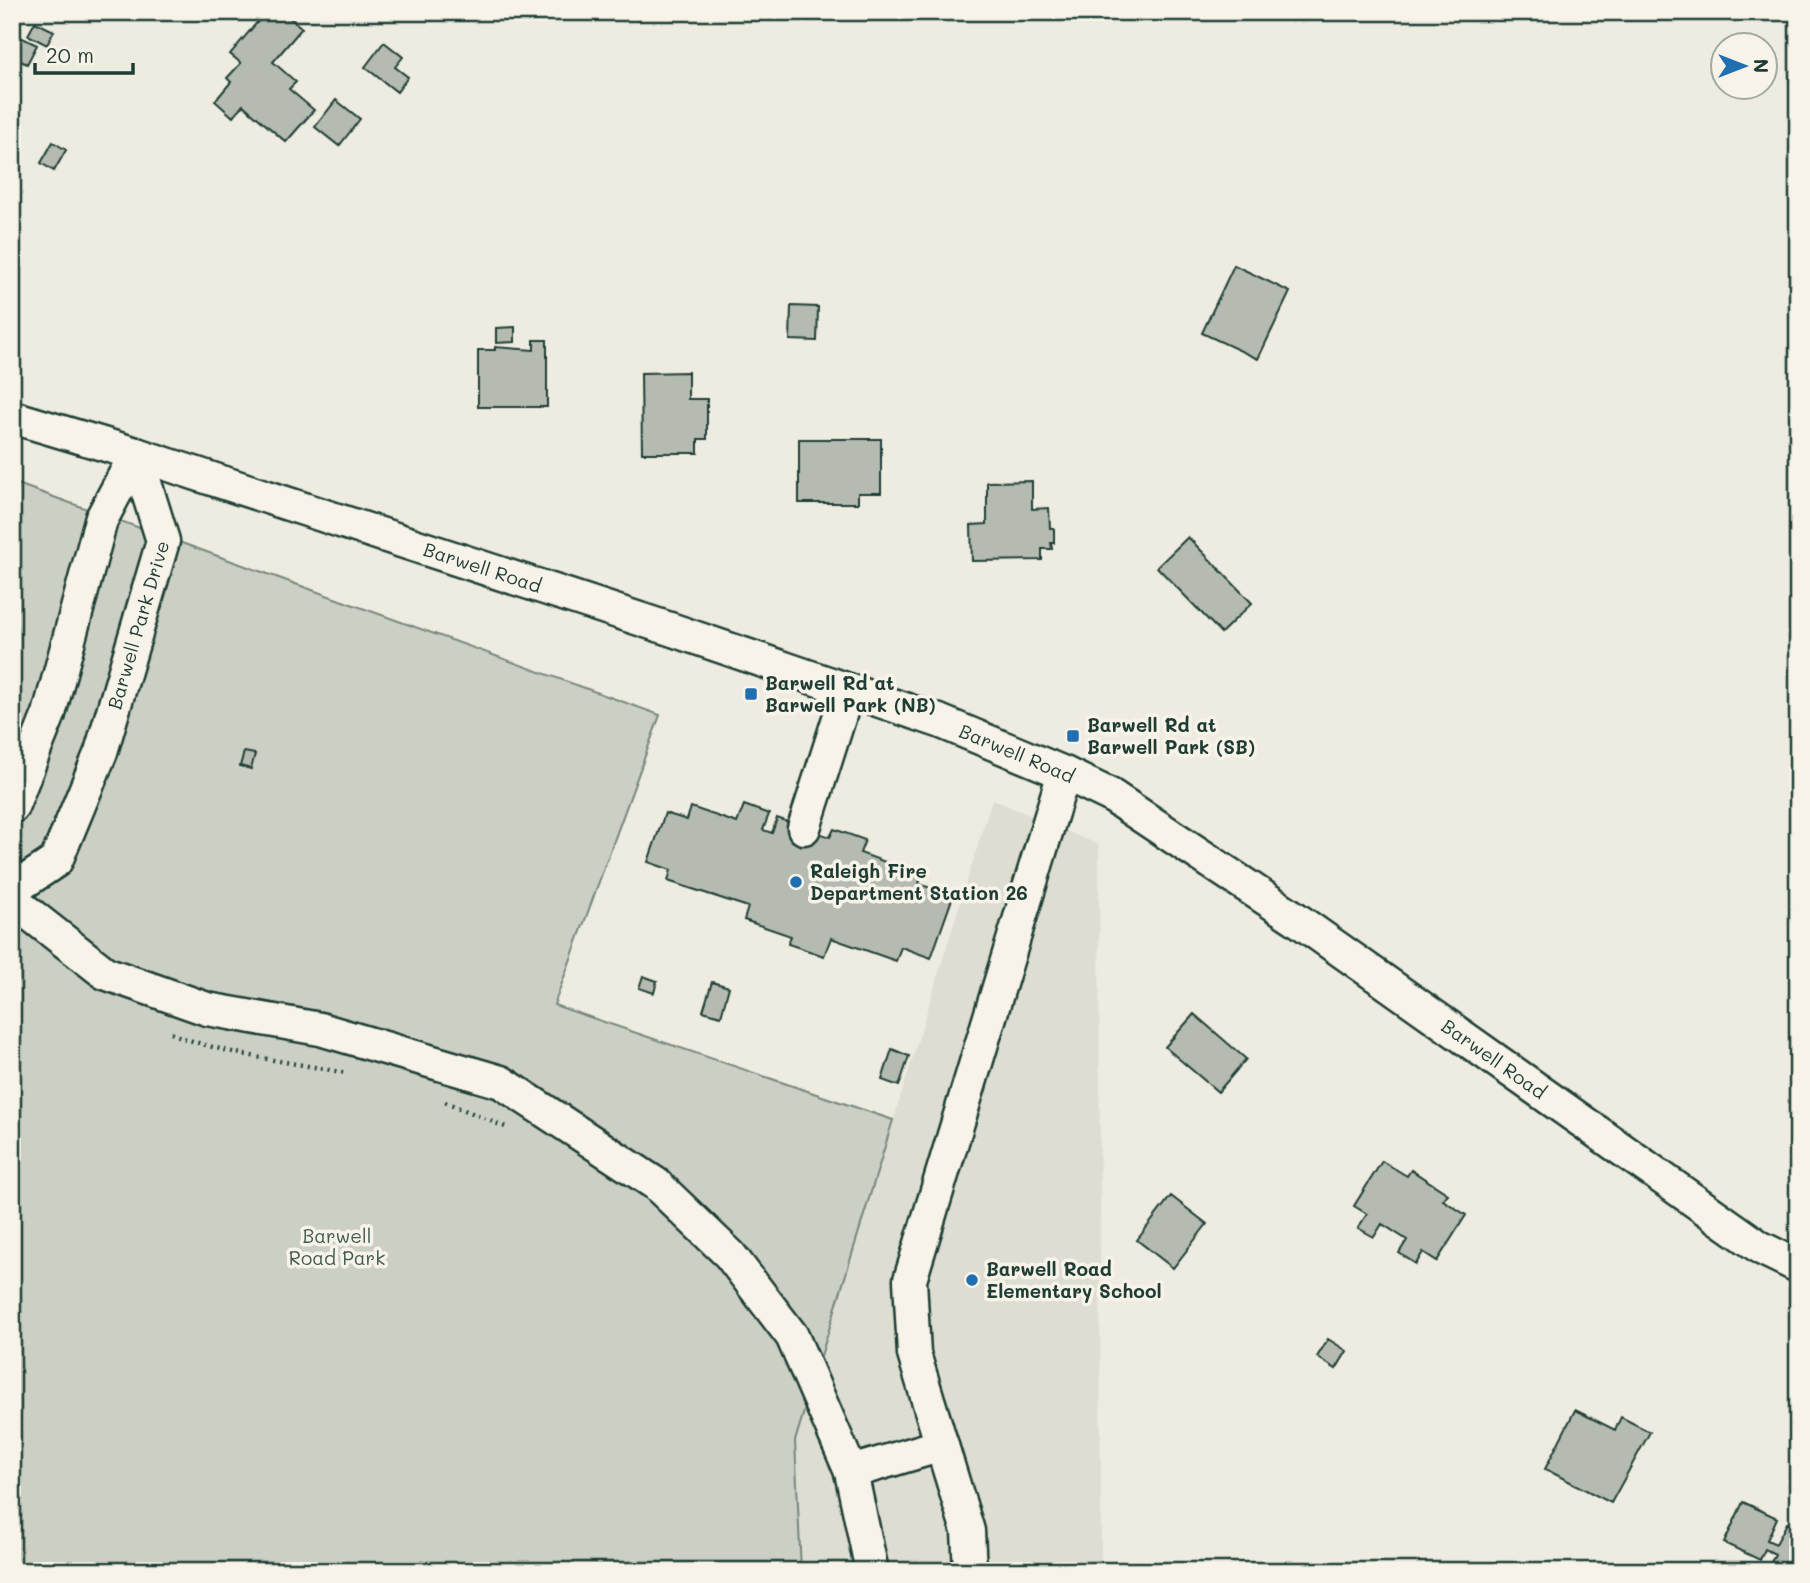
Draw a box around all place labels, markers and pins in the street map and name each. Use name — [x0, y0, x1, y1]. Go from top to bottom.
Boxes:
place label: Barwell Rd at Barwell Park (NB) — [765, 670, 936, 717]
marker: Barwell Rd at Barwell Park (NB) — [743, 686, 759, 702]
place label: Barwell Rd at Barwell Park (SB) — [1087, 712, 1255, 759]
marker: Barwell Rd at Barwell Park (SB) — [1065, 728, 1081, 744]
place label: Raleigh Fire Department Station 26 — [810, 858, 1028, 905]
marker: Raleigh Fire Department Station 26 — [788, 874, 804, 890]
place label: Barwell Road Elementary School — [986, 1256, 1162, 1303]
marker: Barwell Road Elementary School — [964, 1272, 980, 1288]

